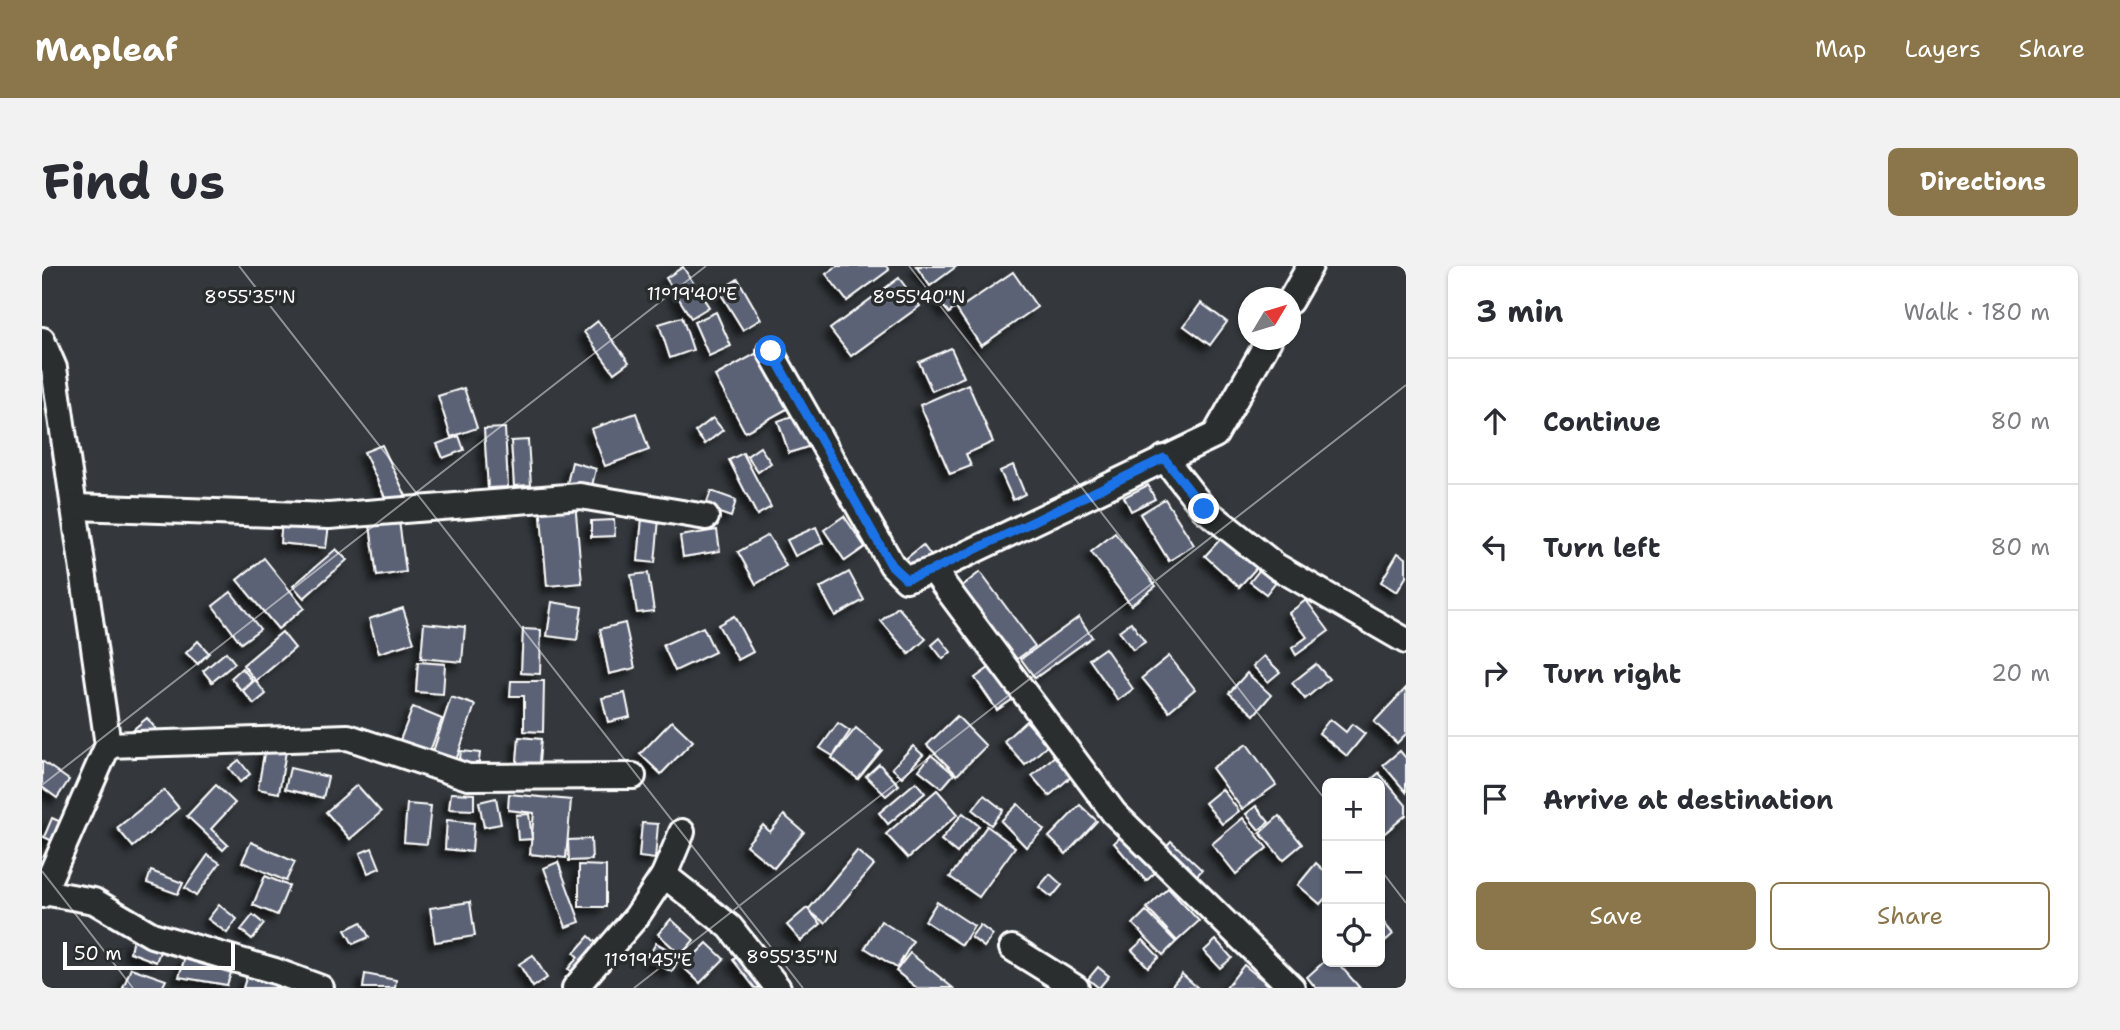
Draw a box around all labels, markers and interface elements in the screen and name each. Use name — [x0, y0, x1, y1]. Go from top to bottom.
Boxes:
text: Mapleaf — [35, 27, 178, 72]
text: Map — [1815, 33, 1866, 65]
text: Layers — [1904, 33, 1981, 65]
text: Share — [2019, 33, 2085, 65]
button: Directions — [1888, 148, 2078, 216]
text: Find us — [42, 149, 225, 215]
text: 11°19'40"E — [647, 282, 737, 306]
text: 8°55'35"N — [204, 285, 296, 309]
text: 8°55'40"N — [872, 285, 966, 309]
north arrow — [1238, 287, 1301, 350]
text: 3 min — [1476, 291, 1563, 332]
text: Walk · 180 m — [1904, 297, 2050, 327]
route start — [755, 335, 786, 366]
icon: ahead — [1476, 402, 1514, 440]
text: Continue — [1543, 404, 1661, 439]
text: 80 m — [1991, 406, 2050, 436]
route end — [1188, 493, 1219, 524]
icon: left — [1476, 528, 1514, 566]
text: Turn left — [1543, 530, 1660, 565]
text: 80 m — [1991, 532, 2050, 562]
icon: right — [1476, 654, 1514, 692]
text: Turn right — [1543, 656, 1681, 691]
text: 20 m — [1991, 658, 2050, 688]
map controls — [1322, 778, 1385, 967]
button: + — [1322, 778, 1385, 841]
icon: arrive — [1476, 780, 1514, 818]
text: Arrive at destination — [1543, 782, 1833, 817]
button: − — [1322, 841, 1385, 904]
button: Save — [1476, 882, 1756, 950]
button: Share — [1770, 882, 2050, 950]
button: locate — [1322, 904, 1385, 967]
scale bar — [63, 939, 234, 971]
text: 50 m — [74, 941, 122, 966]
text: 8°55'35"N — [746, 945, 838, 969]
text: 11°19'45"E — [604, 948, 692, 972]

